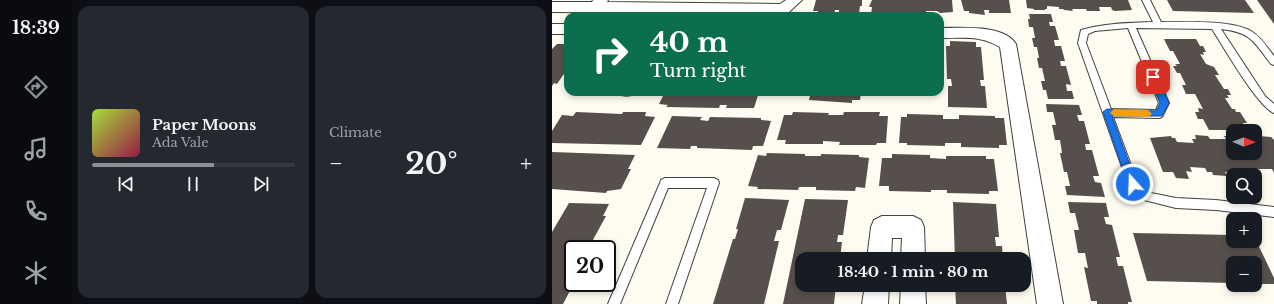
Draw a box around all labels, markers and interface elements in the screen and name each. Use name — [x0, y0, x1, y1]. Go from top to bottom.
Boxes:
text: 18:39 — [12, 17, 60, 39]
text: 40 m — [650, 25, 728, 60]
icon: right — [584, 28, 636, 80]
text: Turn right — [650, 60, 746, 82]
pin — [1136, 60, 1170, 94]
icon: arrive — [1142, 66, 1164, 88]
icon: directions — [22, 73, 50, 101]
text: Paper Moons — [152, 115, 256, 134]
text: Climate — [329, 124, 382, 141]
north arrow — [1226, 124, 1262, 160]
map controls — [1226, 124, 1262, 292]
text: Ada Vale — [152, 134, 209, 151]
icon: music — [22, 135, 50, 163]
text: 20° — [405, 145, 458, 182]
text: − — [329, 150, 343, 177]
text: + — [520, 150, 532, 177]
position arrow — [1112, 163, 1154, 205]
button: search — [1226, 168, 1262, 204]
icon: previous — [115, 173, 137, 195]
icon: pause — [182, 173, 204, 195]
icon: next — [250, 173, 272, 195]
icon: phone — [22, 197, 50, 225]
button: + — [1226, 212, 1262, 248]
speed limit sign: 20 — [564, 240, 616, 292]
button: − — [1226, 256, 1262, 292]
icon: climate — [22, 259, 50, 287]
text: 18:40 · 1 min · 80 m — [838, 262, 988, 281]

